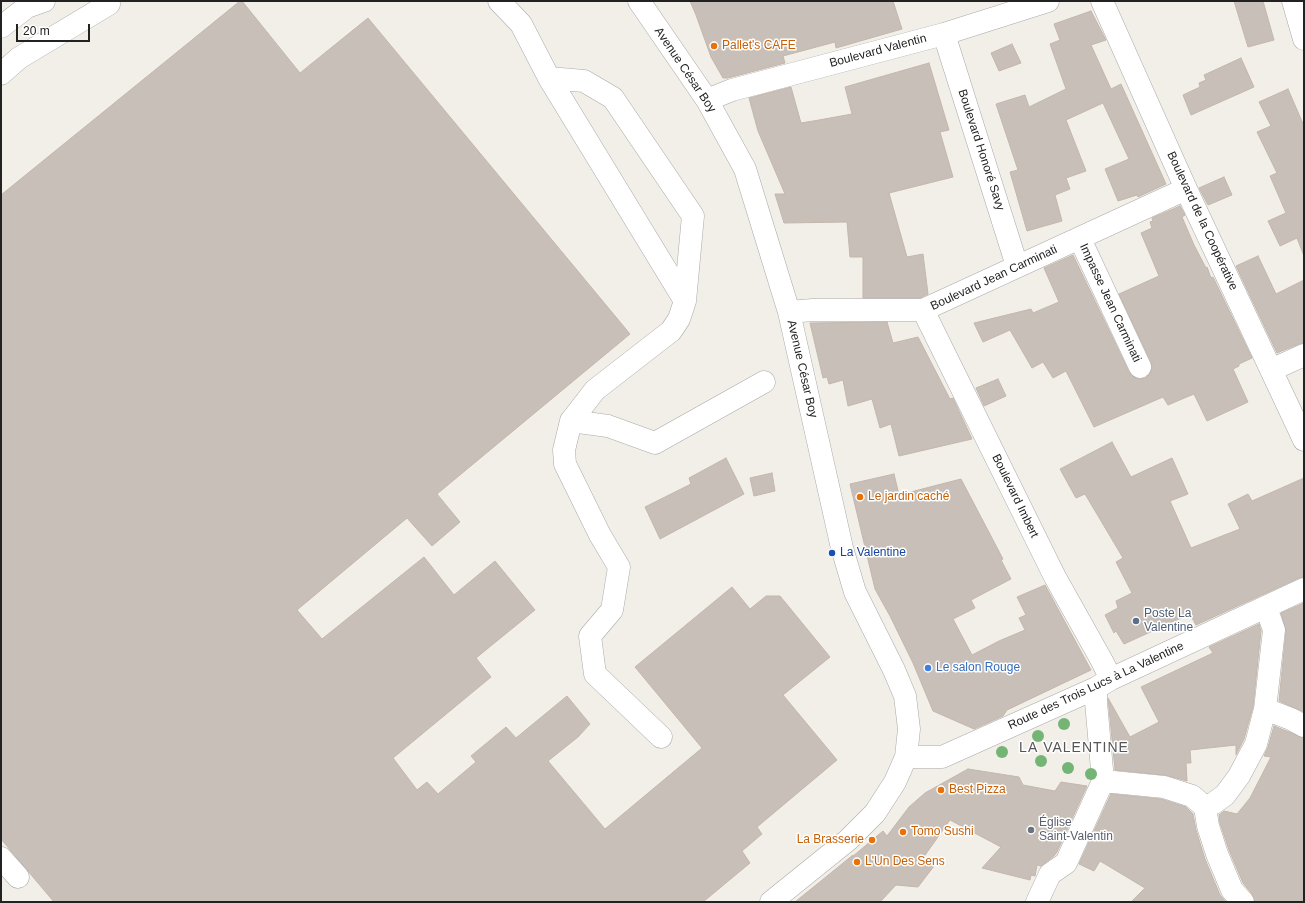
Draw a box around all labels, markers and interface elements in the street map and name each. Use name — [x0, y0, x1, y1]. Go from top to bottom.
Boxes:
scale bar — [18, 16, 92, 42]
text: 20 m — [23, 24, 50, 38]
street label: Avenue César Boy — [651, 25, 719, 115]
street label: Boulevard Valentin — [828, 31, 928, 71]
place label: Pallet's CAFE — [722, 39, 796, 53]
marker: Pallet's CAFE — [709, 41, 719, 51]
street label: Boulevard Honoré Savy — [955, 88, 1007, 212]
street label: Boulevard de la Coopérative — [1163, 149, 1241, 293]
street label: Impasse Jean Carminati — [1076, 241, 1144, 365]
street label: Boulevard Jean Carminati — [928, 242, 1060, 314]
street label: Avenue César Boy — [784, 319, 820, 419]
street label: Boulevard Imbert — [989, 452, 1041, 540]
place label: Le jardin caché — [868, 490, 949, 504]
marker: Le jardin caché — [855, 492, 865, 502]
place label: La Valentine — [840, 546, 906, 560]
marker: La Valentine — [827, 548, 837, 558]
place label: Poste La Valentine — [1144, 607, 1193, 635]
marker: Poste La Valentine — [1131, 616, 1141, 626]
street label: Route des Trois Lucs à La Valentine — [1006, 639, 1186, 733]
place label: Le salon Rouge — [936, 661, 1020, 675]
marker: Le salon Rouge — [923, 663, 933, 673]
district label: LA VALENTINE — [1019, 740, 1129, 756]
place label: Best Pizza — [949, 783, 1006, 797]
marker: Best Pizza — [936, 785, 946, 795]
place label: Église Saint-Valentin — [1039, 816, 1113, 844]
place label: Tomo Sushi — [911, 825, 974, 839]
marker: Église Saint-Valentin — [1026, 825, 1036, 835]
marker: Tomo Sushi — [898, 827, 908, 837]
place label: La Brasserie — [797, 833, 864, 847]
marker: La Brasserie — [867, 835, 877, 845]
place label: L'Un Des Sens — [865, 855, 945, 869]
marker: L'Un Des Sens — [852, 857, 862, 867]

